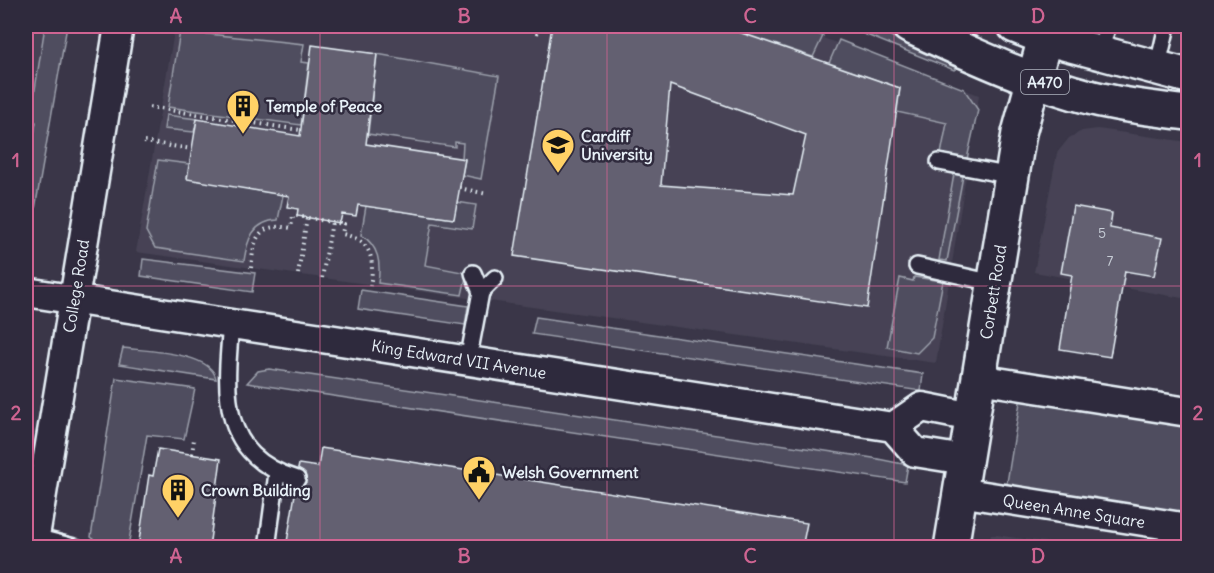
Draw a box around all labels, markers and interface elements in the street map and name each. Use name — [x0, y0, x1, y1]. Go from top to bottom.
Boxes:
text: A — [170, 3, 183, 28]
text: B — [457, 3, 471, 28]
text: C — [743, 3, 757, 28]
text: D — [1031, 3, 1045, 28]
road number: A470 — [1021, 70, 1069, 94]
building icon: Temple of Peace — [225, 88, 261, 135]
place label: Temple of Peace — [266, 96, 383, 117]
place label: Cardiff University — [581, 126, 653, 165]
school or university icon: Cardiff University — [540, 127, 576, 174]
text: 1 — [12, 147, 20, 172]
text: 1 — [1194, 147, 1202, 172]
house number: 5 — [1098, 224, 1106, 242]
street label: College Road — [59, 238, 93, 334]
street label: Corbett Road — [976, 243, 1010, 341]
house number: 7 — [1107, 252, 1114, 270]
street label: King Edward VII Avenue — [370, 335, 548, 383]
text: 2 — [11, 400, 22, 425]
text: 2 — [1193, 400, 1204, 425]
public building icon: Welsh Government — [461, 454, 497, 501]
place label: Welsh Government — [502, 462, 639, 482]
building icon: Crown Building — [160, 472, 196, 519]
place label: Crown Building — [201, 480, 311, 501]
street label: Queen Anne Square — [1001, 490, 1147, 532]
text: A — [170, 543, 183, 568]
text: B — [457, 543, 471, 568]
text: C — [743, 543, 757, 568]
text: D — [1031, 543, 1045, 568]

